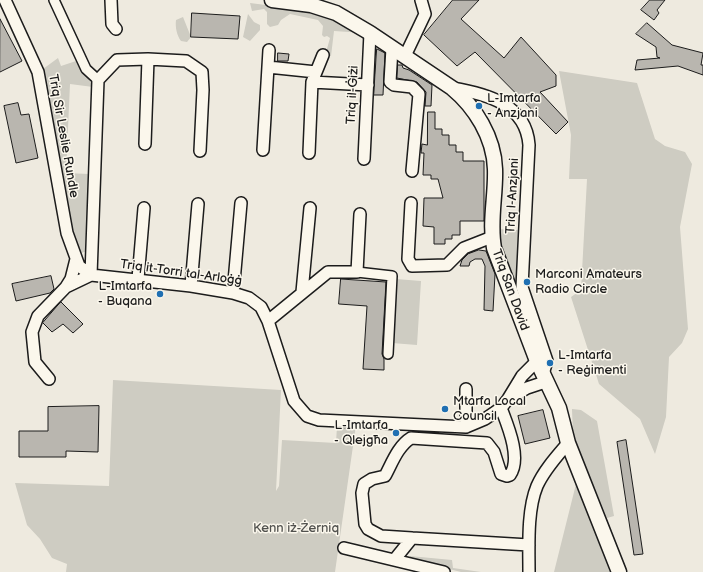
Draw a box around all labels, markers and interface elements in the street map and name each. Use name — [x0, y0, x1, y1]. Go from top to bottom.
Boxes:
street label: Triq il-Ġiżi — [344, 65, 362, 125]
street label: Triq Sir Leslie Rundle — [44, 73, 82, 199]
place label: L-Imtarfa - Anzjani — [487, 91, 541, 122]
marker: L-Imtarfa - Anzjani — [474, 101, 484, 111]
street label: Triq l-Anzjani — [503, 158, 523, 234]
street label: Triq San David — [488, 247, 532, 333]
street label: Triq it-Torri tal-Arloġġ — [119, 257, 243, 289]
place label: Marconi Amateurs Radio Circle — [535, 267, 642, 298]
marker: Marconi Amateurs Radio Circle — [522, 277, 532, 287]
place label: L-Imtarfa - Buqana — [98, 279, 152, 310]
marker: L-Imtarfa - Buqana — [155, 289, 165, 299]
place label: L-Imtarfa - Reġimenti — [558, 348, 627, 379]
marker: L-Imtarfa - Reġimenti — [545, 358, 555, 368]
place label: Mtarfa Local Council — [453, 394, 526, 425]
marker: Mtarfa Local Council — [440, 404, 450, 414]
place label: L-Imtarfa - Qlejgħa — [334, 418, 388, 449]
marker: L-Imtarfa - Qlejgħa — [391, 428, 401, 438]
park label: Kenn iż-Żerniq — [253, 521, 339, 537]

